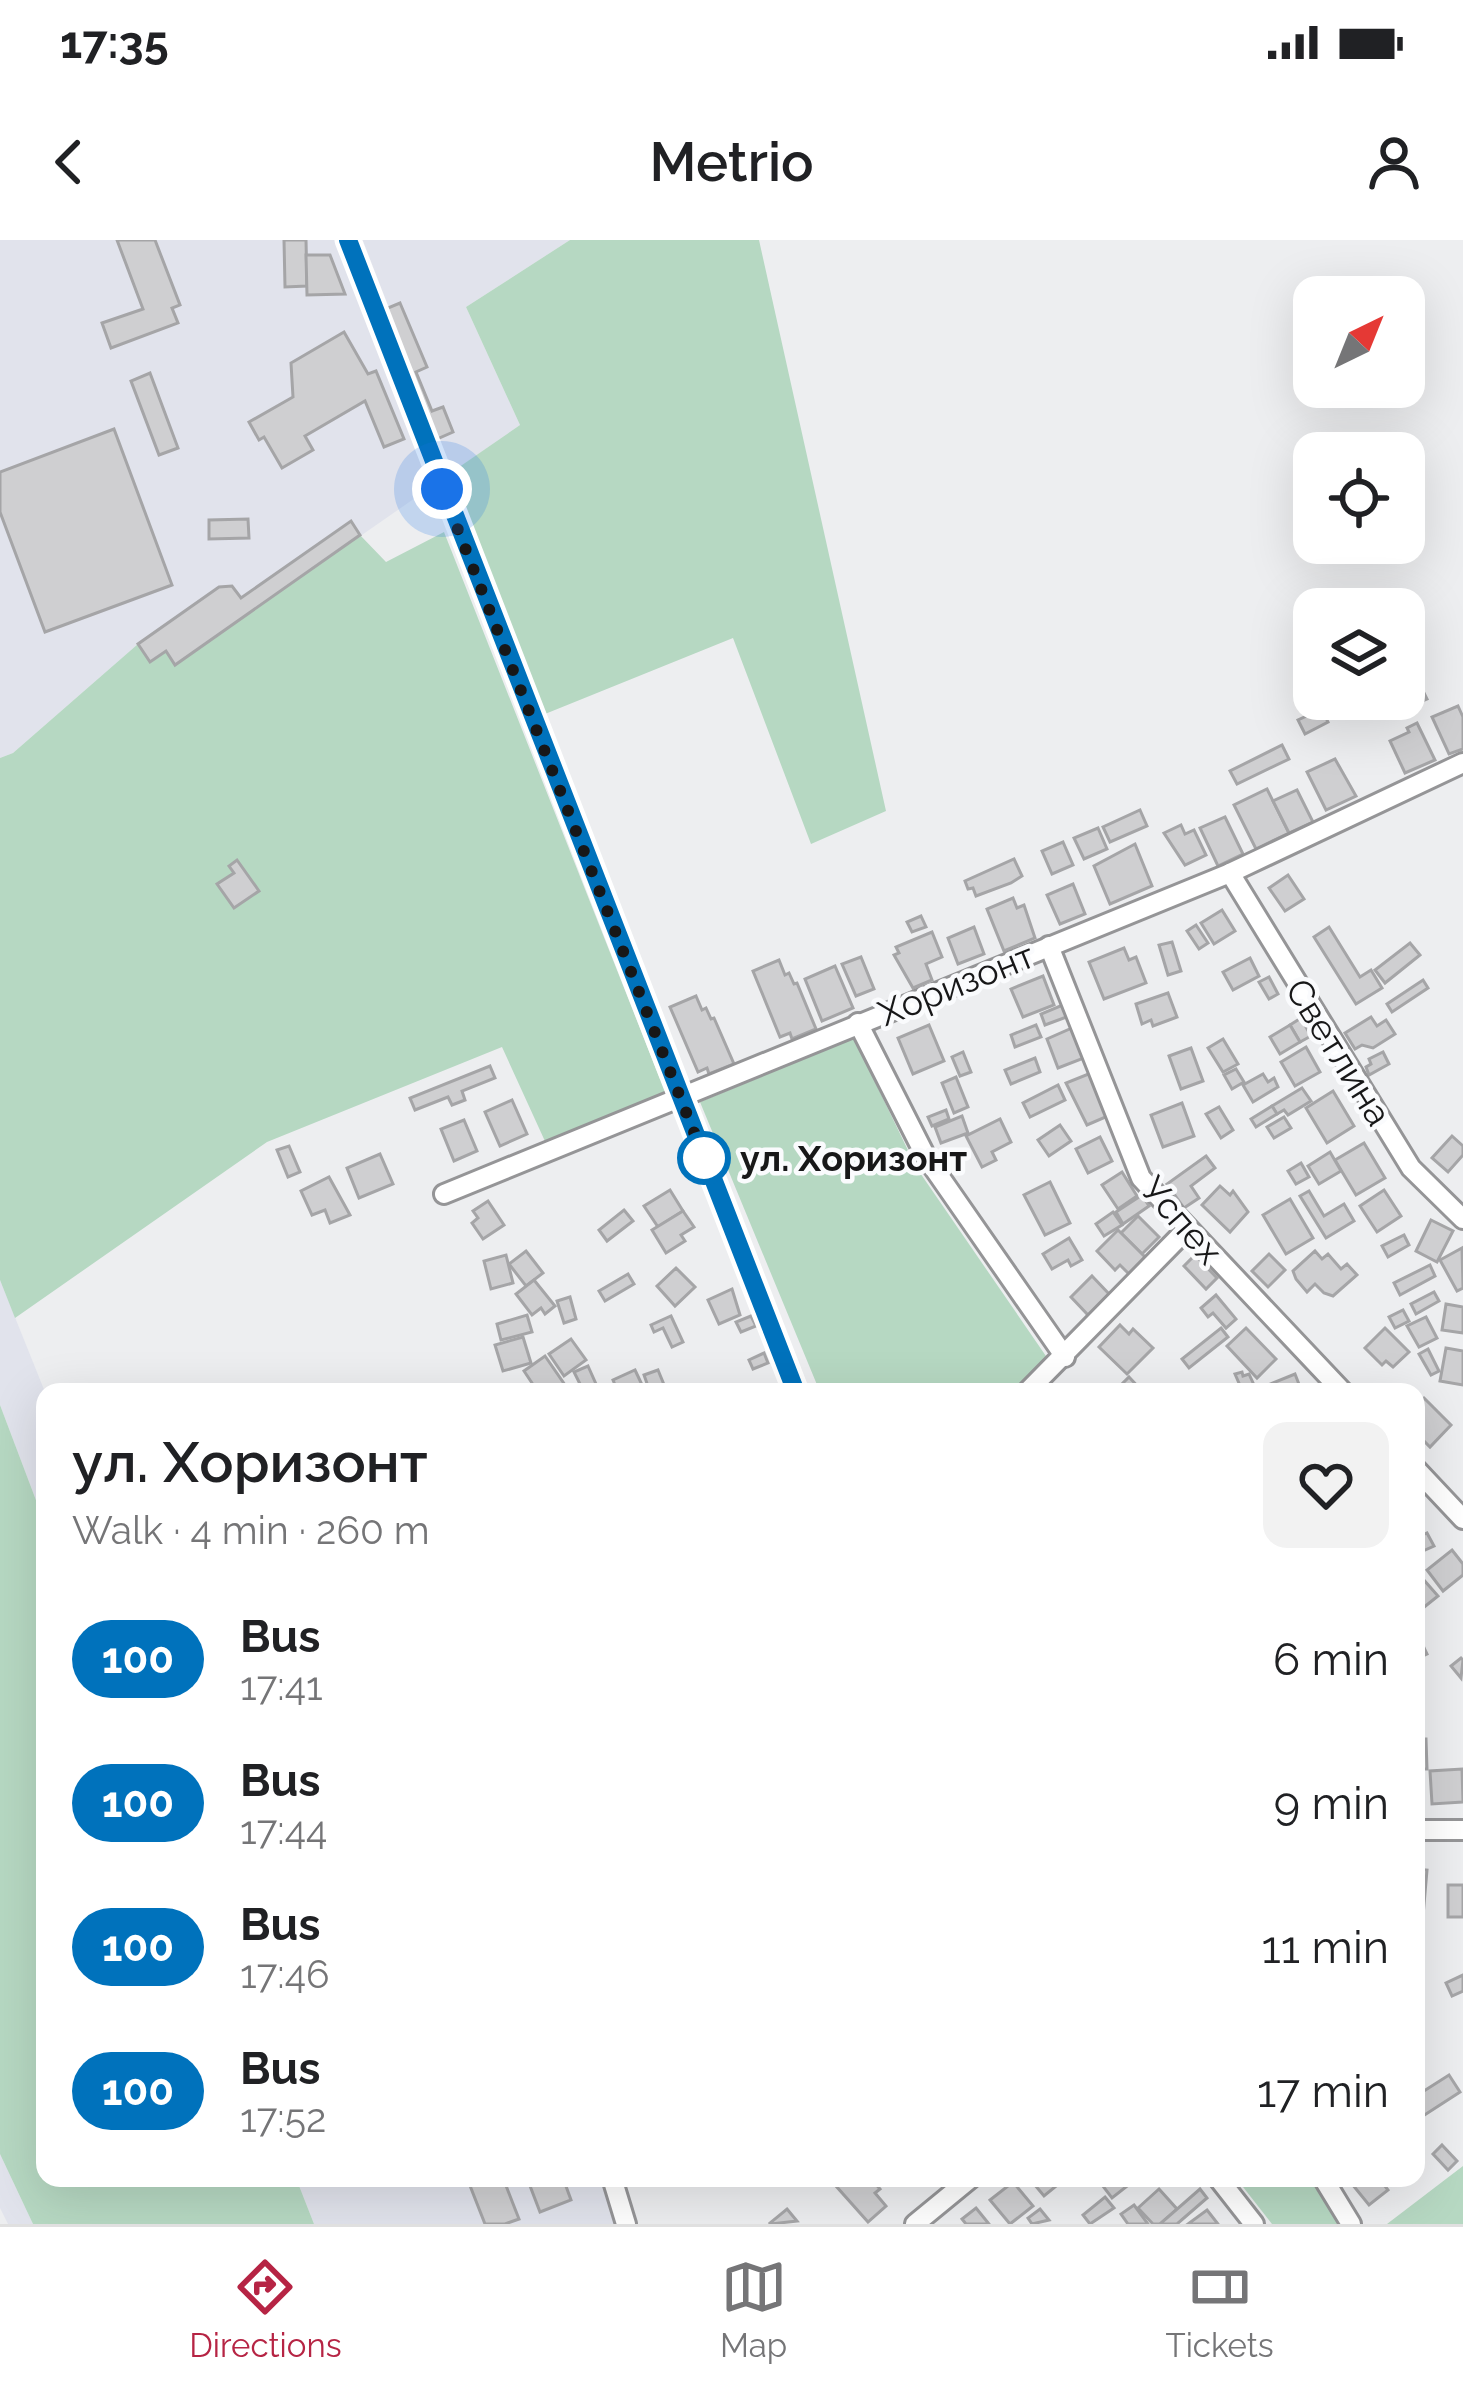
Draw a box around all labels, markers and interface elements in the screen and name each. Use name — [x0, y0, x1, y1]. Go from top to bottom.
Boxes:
text: 17:35 — [60, 16, 169, 69]
icon: back — [36, 129, 102, 195]
icon: person — [1361, 129, 1427, 195]
text: Metrio — [650, 130, 813, 194]
north arrow — [1293, 276, 1425, 408]
map controls — [1293, 276, 1425, 720]
button: locate — [1293, 432, 1425, 564]
your location — [412, 459, 472, 519]
button: layers — [1293, 588, 1425, 720]
street label: Хоризонт — [872, 934, 1040, 1034]
street label: Светлина — [1278, 971, 1400, 1133]
marker: ул. Хоризонт — [679, 1133, 729, 1183]
place label: ул. Хоризонт — [740, 1137, 967, 1179]
street label: Успех — [1133, 1168, 1231, 1272]
button: heart — [1263, 1422, 1389, 1548]
text: ул. Хоризонт — [72, 1428, 428, 1495]
text: Walk · 4 min · 260 m — [72, 1507, 430, 1553]
text: Bus — [240, 1610, 321, 1663]
text: 6 min — [1273, 1633, 1389, 1686]
text: 100 — [102, 1634, 174, 1683]
text: 17:41 — [240, 1663, 323, 1709]
text: Bus — [240, 1754, 321, 1807]
text: 9 min — [1274, 1777, 1389, 1830]
text: 100 — [102, 1778, 174, 1827]
text: 17:44 — [240, 1807, 327, 1853]
text: Bus — [240, 1898, 321, 1951]
text: 11 min — [1262, 1921, 1389, 1974]
text: 100 — [102, 1922, 174, 1971]
text: 17:46 — [240, 1951, 330, 1997]
text: Bus — [240, 2042, 321, 2095]
text: 17 min — [1257, 2065, 1389, 2118]
text: 100 — [102, 2066, 174, 2115]
text: 17:52 — [240, 2095, 326, 2141]
tab: Directions — [189, 2254, 342, 2365]
tab: Map — [720, 2254, 787, 2365]
tab: Tickets — [1166, 2254, 1274, 2365]

